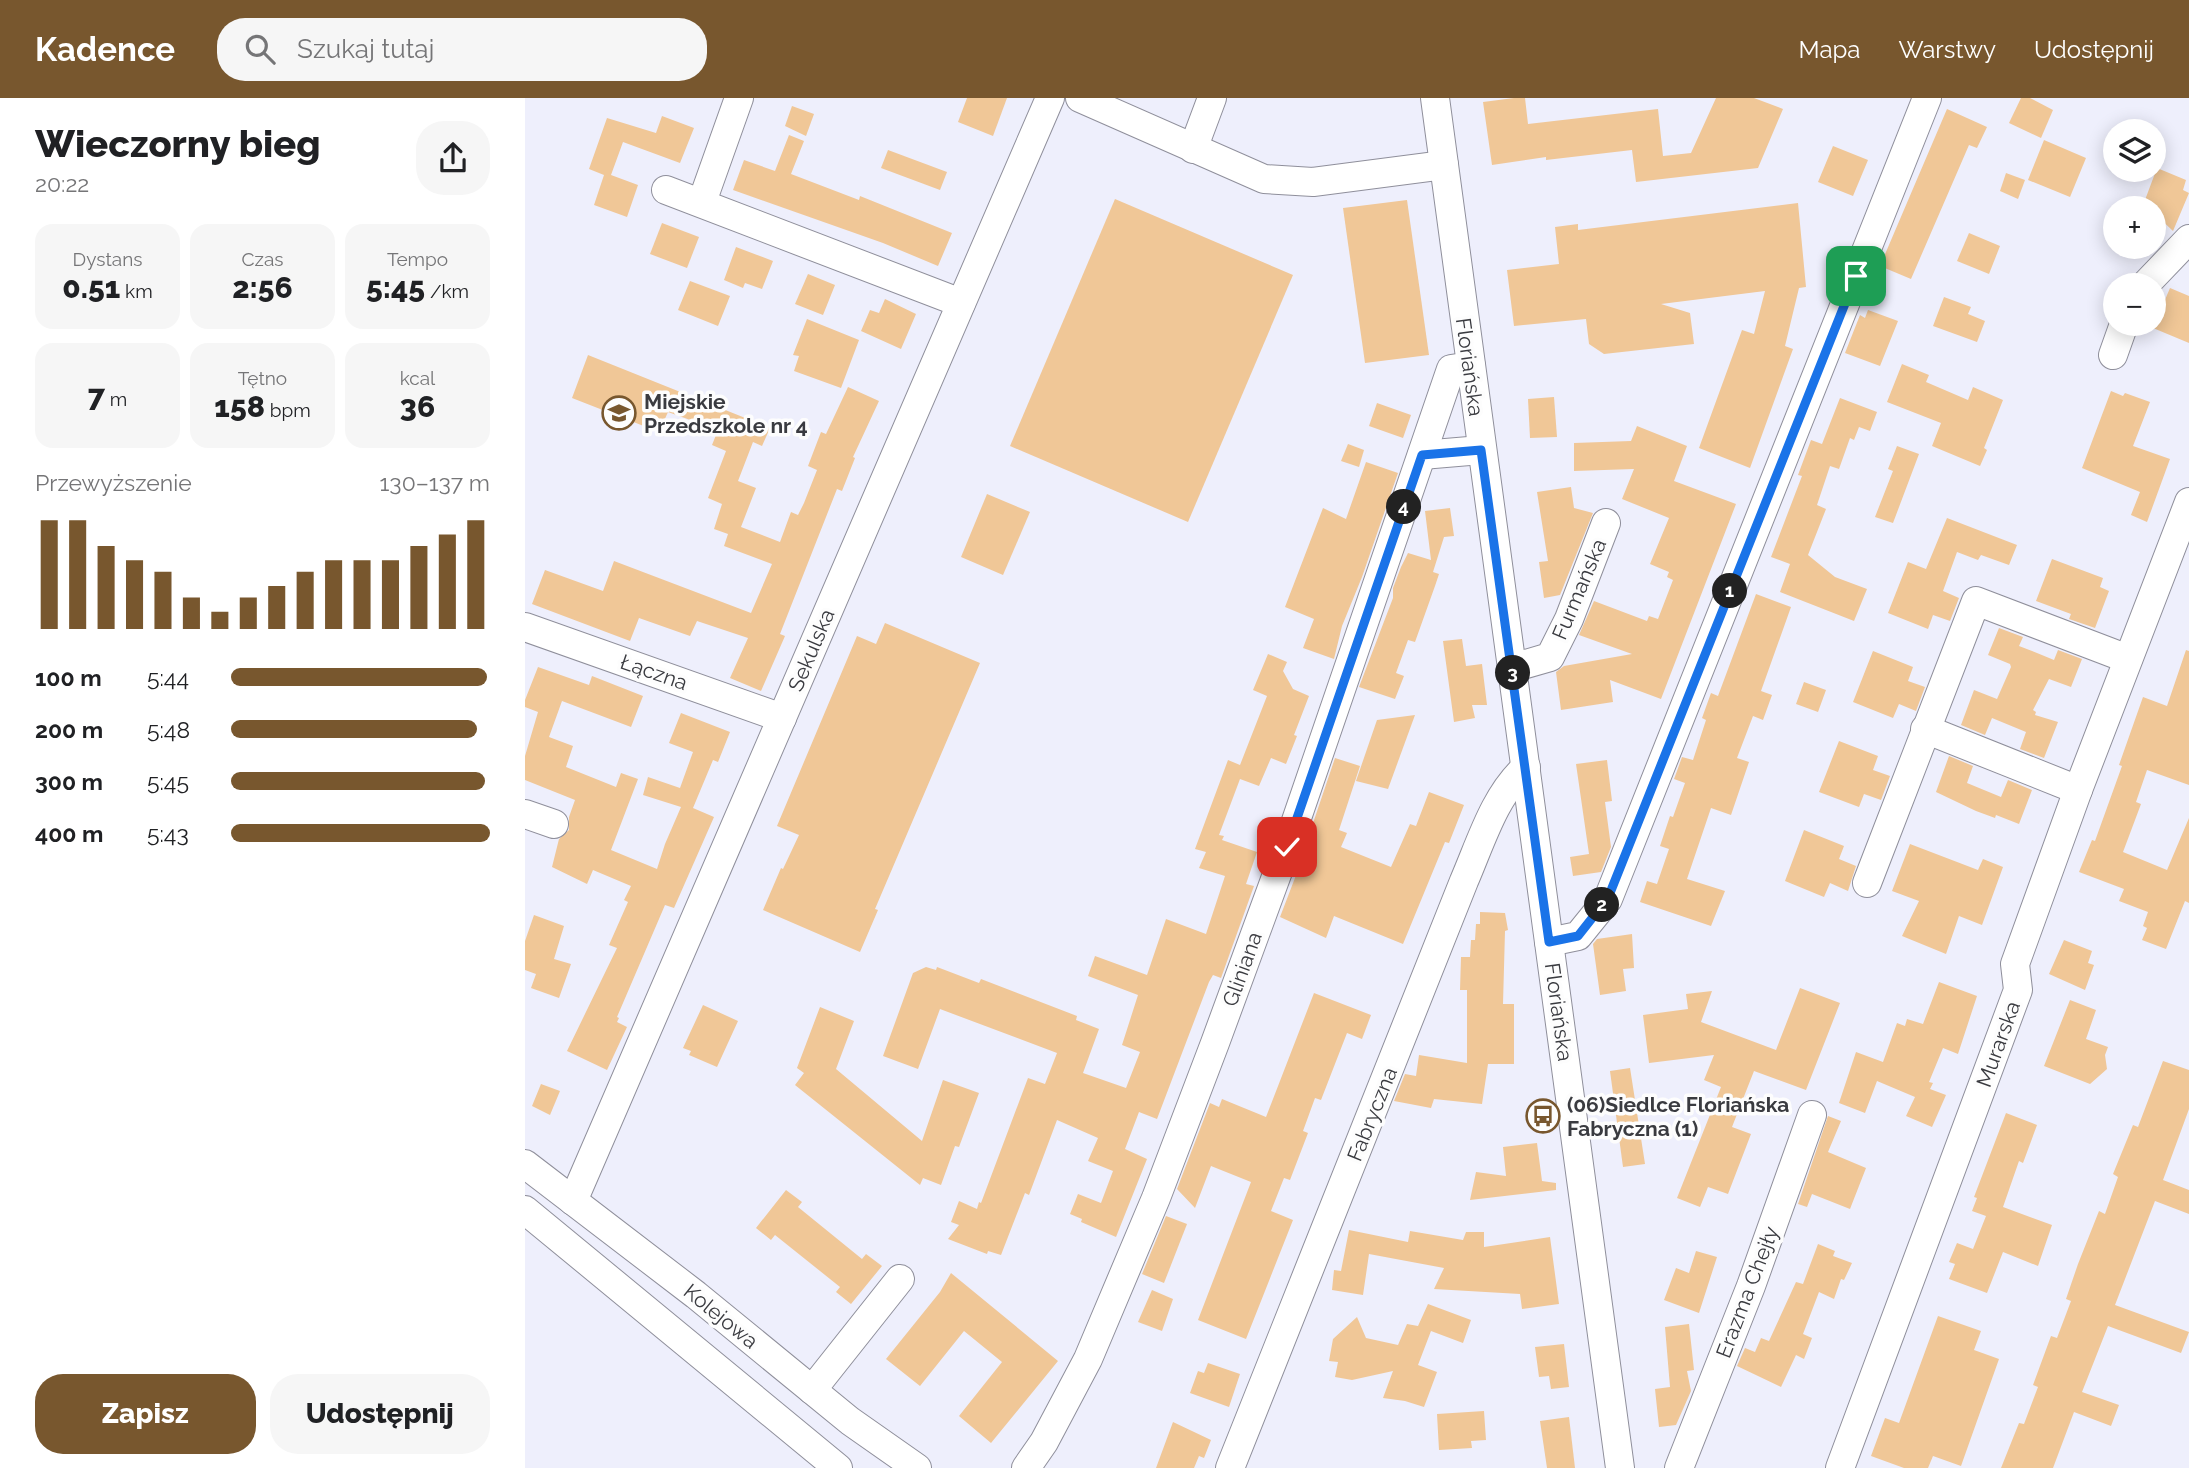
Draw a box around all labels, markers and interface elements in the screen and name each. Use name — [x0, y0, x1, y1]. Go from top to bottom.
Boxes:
search box — [217, 18, 707, 81]
text: Kadence — [35, 30, 175, 69]
icon: search — [241, 30, 279, 68]
text: Szukaj tutaj — [297, 34, 434, 64]
text: Mapa — [1799, 35, 1860, 64]
text: Warstwy — [1898, 35, 1996, 64]
text: Udostępnij — [2034, 35, 2154, 64]
map controls — [2103, 119, 2166, 336]
button: layers — [2103, 119, 2166, 182]
text: Wieczorny bieg — [35, 121, 321, 166]
button: share — [416, 121, 490, 195]
text: 20:22 — [35, 170, 89, 197]
button: + — [2103, 196, 2166, 259]
pin — [1826, 246, 1886, 306]
text: Dystans — [73, 248, 142, 270]
text: Czas — [242, 248, 283, 270]
text: Tempo — [387, 248, 448, 270]
icon: arrive — [1837, 257, 1875, 295]
text: 0.51 — [62, 270, 120, 305]
text: 2:56 — [232, 270, 293, 305]
text: 5:45 — [366, 270, 425, 305]
button: − — [2103, 273, 2166, 336]
text: km — [120, 280, 153, 302]
text: /km — [425, 280, 469, 302]
street label: Floriańska — [1451, 316, 1489, 418]
text: Tętno — [238, 367, 287, 389]
text: kcal — [400, 367, 435, 389]
text: 7 — [88, 378, 105, 413]
text: m — [105, 388, 127, 410]
text: 158 — [214, 389, 265, 424]
text: 36 — [400, 389, 435, 424]
place label: Miejskie Przedszkole nr 4 — [644, 389, 808, 438]
school or university icon: Miejskie Przedszkole nr 4 — [600, 394, 638, 432]
text: bpm — [265, 399, 311, 421]
text: Przewyższenie — [35, 469, 192, 496]
text: 130–137 m — [380, 469, 490, 496]
pin: 4 — [1387, 490, 1421, 524]
text: 4 — [1398, 495, 1409, 517]
street label: Furmańska — [1547, 535, 1611, 643]
pin: 1 — [1713, 574, 1747, 608]
text: 1 — [1725, 579, 1734, 601]
street label: Sekulska — [782, 605, 840, 695]
street label: Łączna — [617, 649, 691, 695]
pin: 3 — [1495, 656, 1531, 690]
text: 3 — [1507, 661, 1518, 683]
text: 100 m — [35, 664, 102, 691]
text: 5:44 — [147, 664, 189, 691]
text: 200 m — [35, 716, 103, 743]
text: 5:48 — [147, 716, 190, 743]
text: 300 m — [35, 768, 103, 795]
text: 5:45 — [147, 768, 189, 795]
pin — [1257, 817, 1317, 877]
text: 400 m — [35, 820, 103, 847]
text: 5:43 — [147, 820, 189, 847]
icon: check — [1268, 828, 1306, 866]
pin: 2 — [1585, 888, 1619, 922]
text: 2 — [1596, 893, 1607, 915]
street label: Gliniana — [1217, 928, 1267, 1010]
street label: Floriańska — [1540, 961, 1578, 1063]
street label: Murarska — [1971, 998, 2025, 1090]
street label: Fabryczna — [1342, 1063, 1402, 1165]
place label: (06)Siedlce Floriańska Fabryczna (1) — [1567, 1092, 1789, 1141]
bus stop icon: (06)Siedlce Floriańska Fabryczna (1) — [1524, 1097, 1562, 1135]
street label: Erazma Chejły — [1710, 1223, 1784, 1361]
street label: Kolejowa — [679, 1278, 763, 1354]
button: Zapisz — [35, 1374, 256, 1454]
button: Udostępnij — [270, 1374, 490, 1454]

